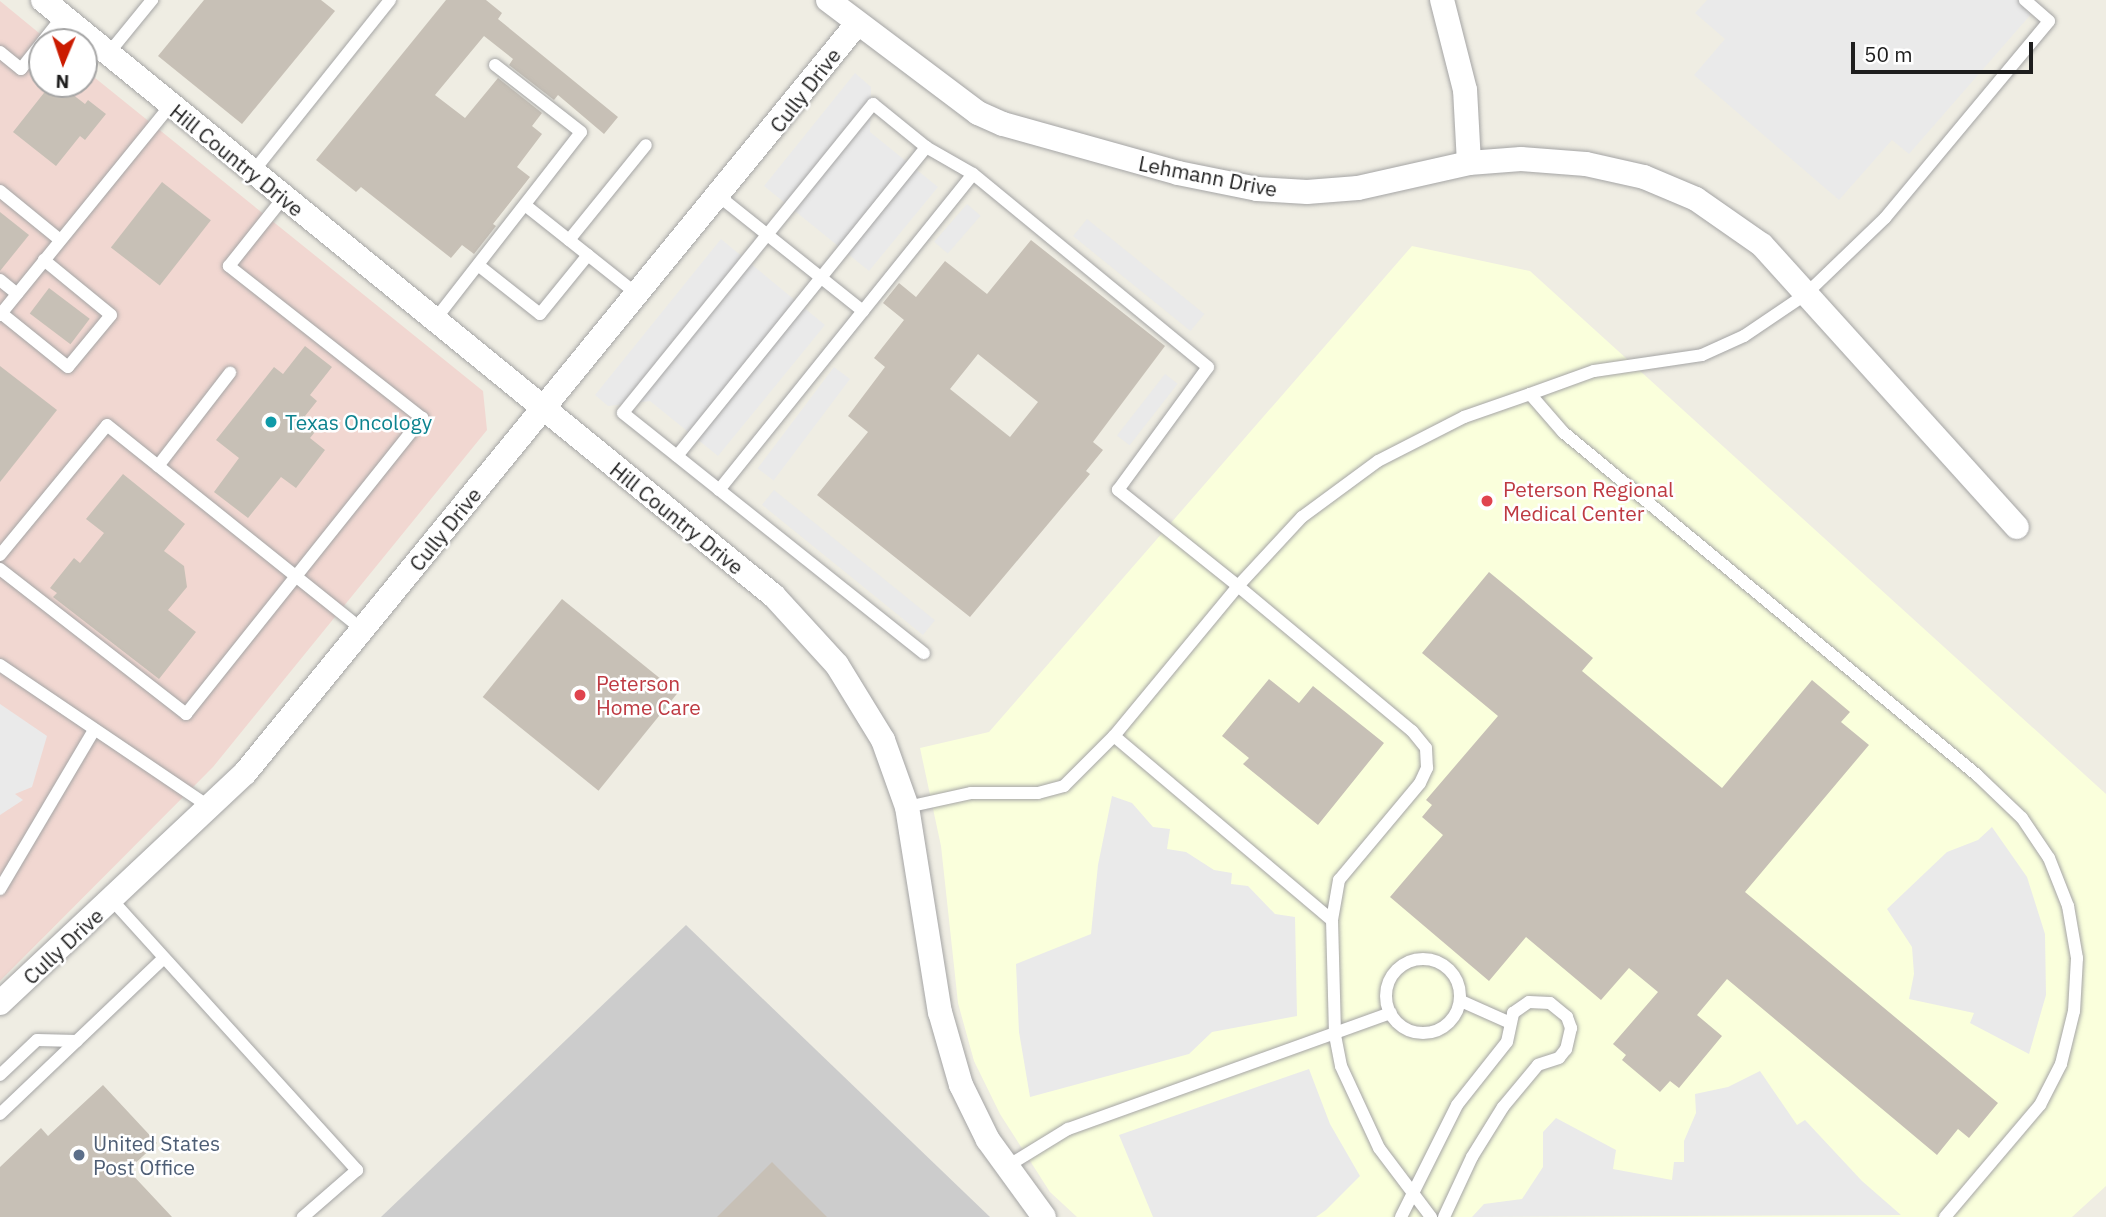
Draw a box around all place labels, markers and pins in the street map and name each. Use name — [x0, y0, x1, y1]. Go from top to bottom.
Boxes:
place label: Texas Oncology — [285, 409, 432, 435]
marker: Texas Oncology — [263, 414, 279, 430]
place label: Peterson Regional Medical Center — [1503, 476, 1674, 526]
marker: Peterson Regional Medical Center — [1477, 491, 1497, 511]
place label: Peterson Home Care — [596, 670, 701, 720]
marker: Peterson Home Care — [570, 685, 590, 705]
place label: United States Post Office — [93, 1130, 220, 1180]
marker: United States Post Office — [71, 1147, 87, 1163]

